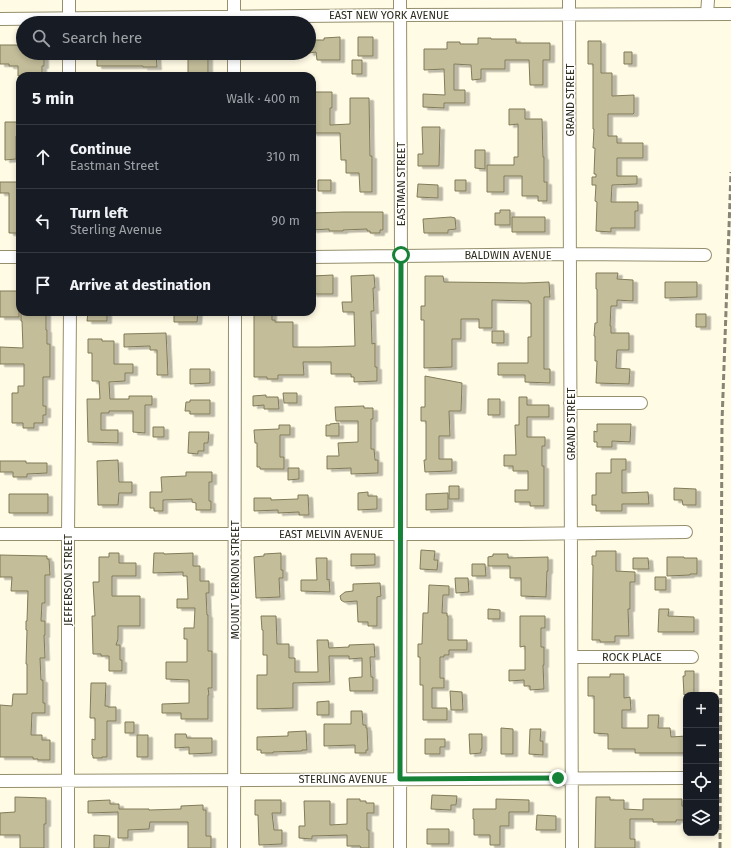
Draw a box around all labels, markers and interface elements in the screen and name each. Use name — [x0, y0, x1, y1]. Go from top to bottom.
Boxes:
street label: EAST NEW YORK AVENUE — [329, 9, 449, 22]
search box — [16, 16, 316, 60]
icon: search — [30, 27, 52, 49]
text: Search here — [62, 29, 142, 47]
street label: GRAND STREET — [564, 63, 577, 136]
text: 5 min — [32, 88, 74, 109]
text: Walk · 400 m — [226, 91, 300, 106]
text: Continue — [70, 140, 131, 158]
street label: EASTMAN STREET — [395, 142, 408, 226]
icon: ahead — [32, 146, 54, 168]
text: 310 m — [266, 149, 300, 164]
text: Eastman Street — [70, 158, 159, 173]
text: Turn left — [70, 204, 128, 222]
icon: left — [32, 210, 54, 232]
text: 90 m — [271, 213, 300, 228]
text: Sterling Avenue — [70, 222, 162, 237]
route start — [392, 246, 410, 264]
street label: BALDWIN AVENUE — [464, 249, 552, 262]
icon: arrive — [32, 274, 54, 296]
text: Arrive at destination — [70, 276, 211, 294]
street label: GRAND STREET — [565, 387, 578, 460]
street label: MOUNT VERNON STREET — [229, 520, 242, 640]
street label: EAST MELVIN AVENUE — [279, 528, 383, 541]
street label: JEFFERSON STREET — [62, 534, 75, 626]
street label: ROCK PLACE — [602, 651, 662, 664]
map controls — [683, 692, 719, 836]
button: + — [683, 692, 719, 728]
button: − — [683, 728, 719, 764]
button: locate — [683, 764, 719, 800]
route end — [549, 769, 567, 787]
street label: STERLING AVENUE — [299, 773, 388, 786]
button: layers — [683, 800, 719, 836]

